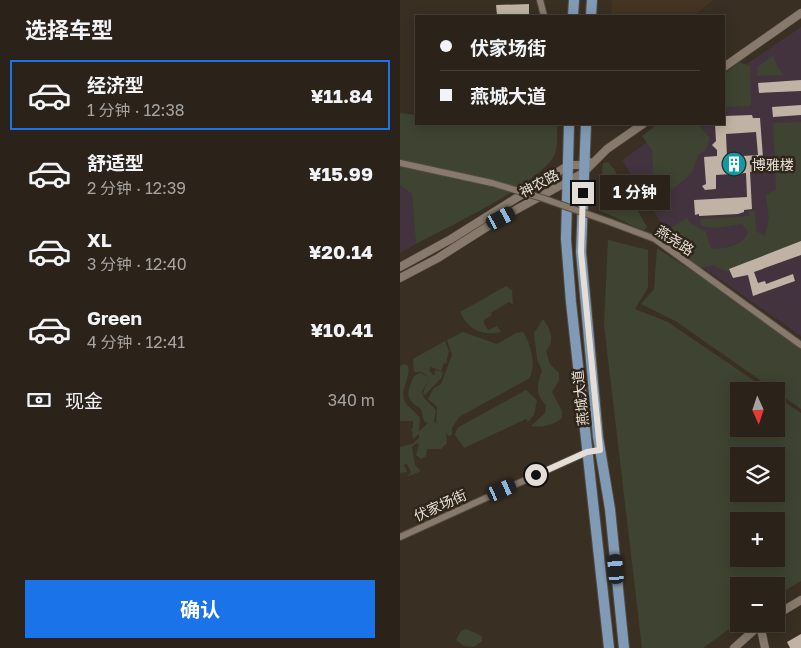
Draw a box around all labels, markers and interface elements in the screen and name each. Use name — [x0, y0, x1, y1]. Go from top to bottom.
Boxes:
text: 选择车型 — [25, 16, 113, 43]
text: 伏家场街 — [470, 36, 546, 59]
icon: car — [27, 73, 72, 118]
text: 经济型 — [87, 73, 144, 96]
text: ¥11.84 — [311, 84, 373, 107]
text: 燕城大道 — [470, 84, 546, 107]
text: 1 分钟 · 12:38 — [87, 100, 185, 120]
icon: car — [27, 151, 72, 196]
text: 舒适型 — [87, 151, 144, 174]
building icon: 博雅楼 — [721, 151, 747, 177]
place label: 博雅楼 — [752, 156, 794, 173]
text: ¥15.99 — [309, 162, 373, 185]
street label: 神农路 — [516, 166, 562, 200]
callout: 1 分钟 — [600, 176, 670, 210]
text: 2 分钟 · 12:39 — [87, 178, 186, 198]
route end — [572, 182, 594, 204]
text: 1 分钟 — [613, 182, 657, 202]
car — [484, 204, 517, 232]
street label: 燕尧路 — [653, 221, 697, 259]
text: XL — [87, 228, 112, 251]
icon: car — [27, 229, 72, 274]
text: ¥20.14 — [309, 240, 373, 263]
text: 3 分钟 · 12:40 — [87, 254, 187, 274]
text: Green — [87, 306, 142, 329]
icon: car — [27, 307, 72, 352]
text: ¥10.41 — [311, 318, 373, 341]
text: 4 分钟 · 12:41 — [87, 332, 185, 352]
street label: 燕城大道 — [569, 369, 591, 427]
north arrow — [730, 382, 785, 438]
map controls — [730, 382, 785, 632]
icon: cash — [25, 386, 53, 414]
text: 现金 — [65, 389, 103, 412]
text: 340 m — [328, 390, 375, 410]
button: layers — [730, 447, 785, 502]
route start — [525, 464, 547, 486]
car — [485, 477, 518, 503]
street label: 伏家场街 — [411, 486, 469, 524]
button: + — [730, 512, 785, 567]
car — [607, 553, 624, 585]
button: − — [730, 577, 785, 632]
button: 确认 — [25, 580, 375, 638]

